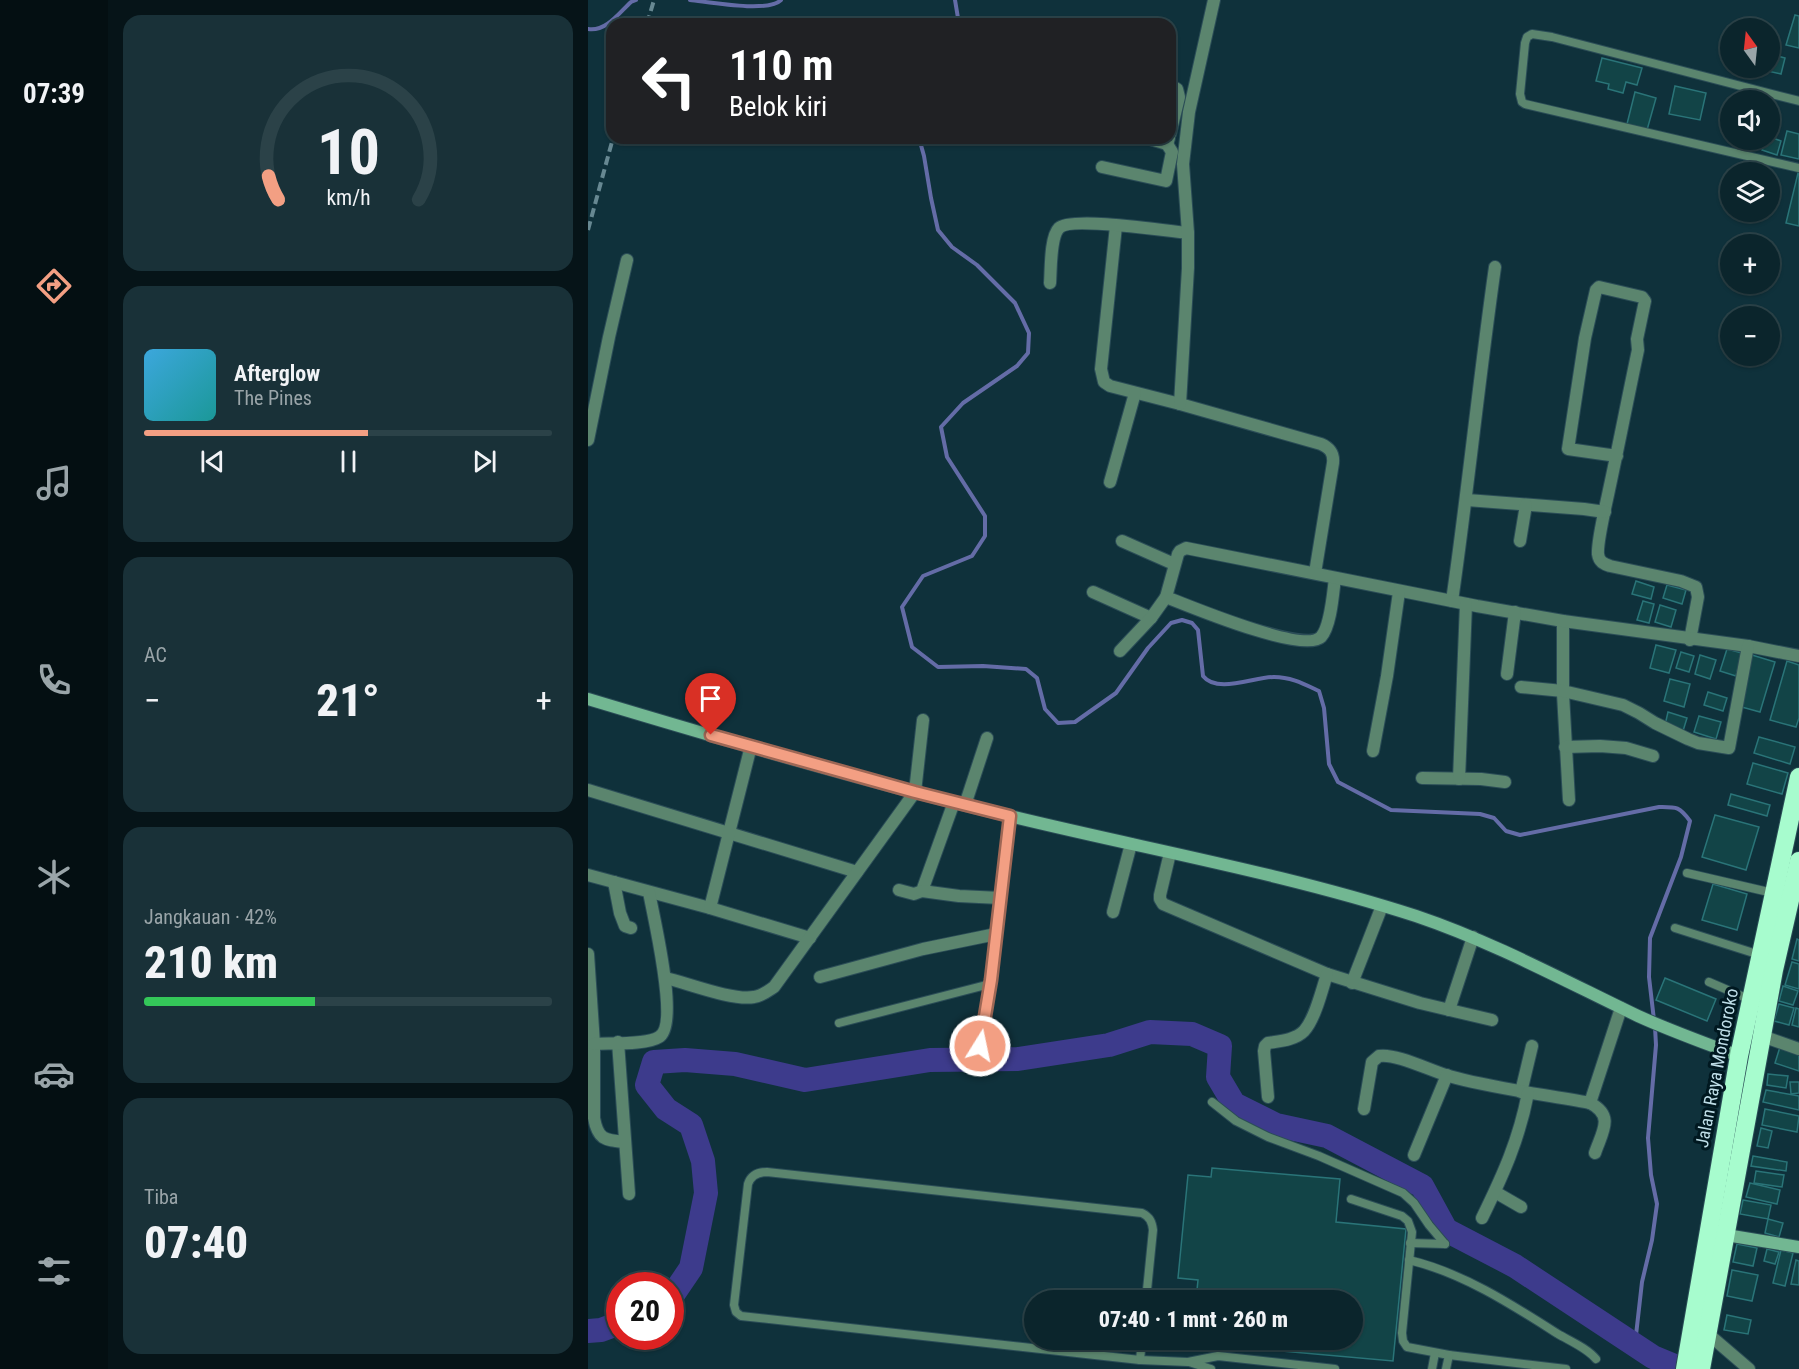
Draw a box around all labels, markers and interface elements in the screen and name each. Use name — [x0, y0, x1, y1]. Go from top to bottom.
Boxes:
north arrow — [1720, 18, 1780, 78]
map controls — [1720, 18, 1780, 366]
text: 110 m — [729, 41, 834, 90]
icon: left — [630, 42, 708, 120]
text: 07:39 — [23, 78, 85, 110]
button: sound — [1720, 90, 1780, 150]
text: Belok kiri — [729, 91, 827, 123]
text: 10 — [316, 116, 380, 189]
button: layers — [1720, 162, 1780, 222]
text: km/h — [326, 185, 370, 210]
button: + — [1720, 234, 1780, 294]
icon: directions — [33, 265, 75, 307]
button: − — [1720, 306, 1780, 366]
text: Afterglow — [234, 361, 320, 386]
text: The Pines — [234, 386, 312, 410]
icon: previous — [196, 445, 229, 478]
icon: pause — [332, 445, 365, 478]
icon: next — [468, 445, 501, 478]
icon: music — [33, 462, 75, 504]
text: AC — [144, 643, 167, 667]
icon: phone — [33, 659, 75, 701]
pin — [685, 673, 736, 735]
text: 21° — [316, 674, 380, 727]
text: − — [144, 681, 161, 720]
text: + — [536, 681, 552, 720]
icon: arrive — [694, 682, 727, 715]
icon: climate — [33, 856, 75, 898]
text: Jangkauan · 42% — [144, 905, 277, 929]
text: 210 km — [144, 936, 278, 989]
street label: Jalan Raya Mondoroko — [1691, 986, 1742, 1149]
position arrow — [948, 1014, 1012, 1078]
icon: car — [33, 1053, 75, 1095]
text: Tiba — [144, 1185, 178, 1209]
text: 07:40 — [144, 1216, 248, 1269]
icon: filters — [33, 1250, 75, 1292]
speed limit sign: 20 — [606, 1272, 684, 1350]
text: 07:40 · 1 mnt · 260 m — [1099, 1307, 1288, 1332]

